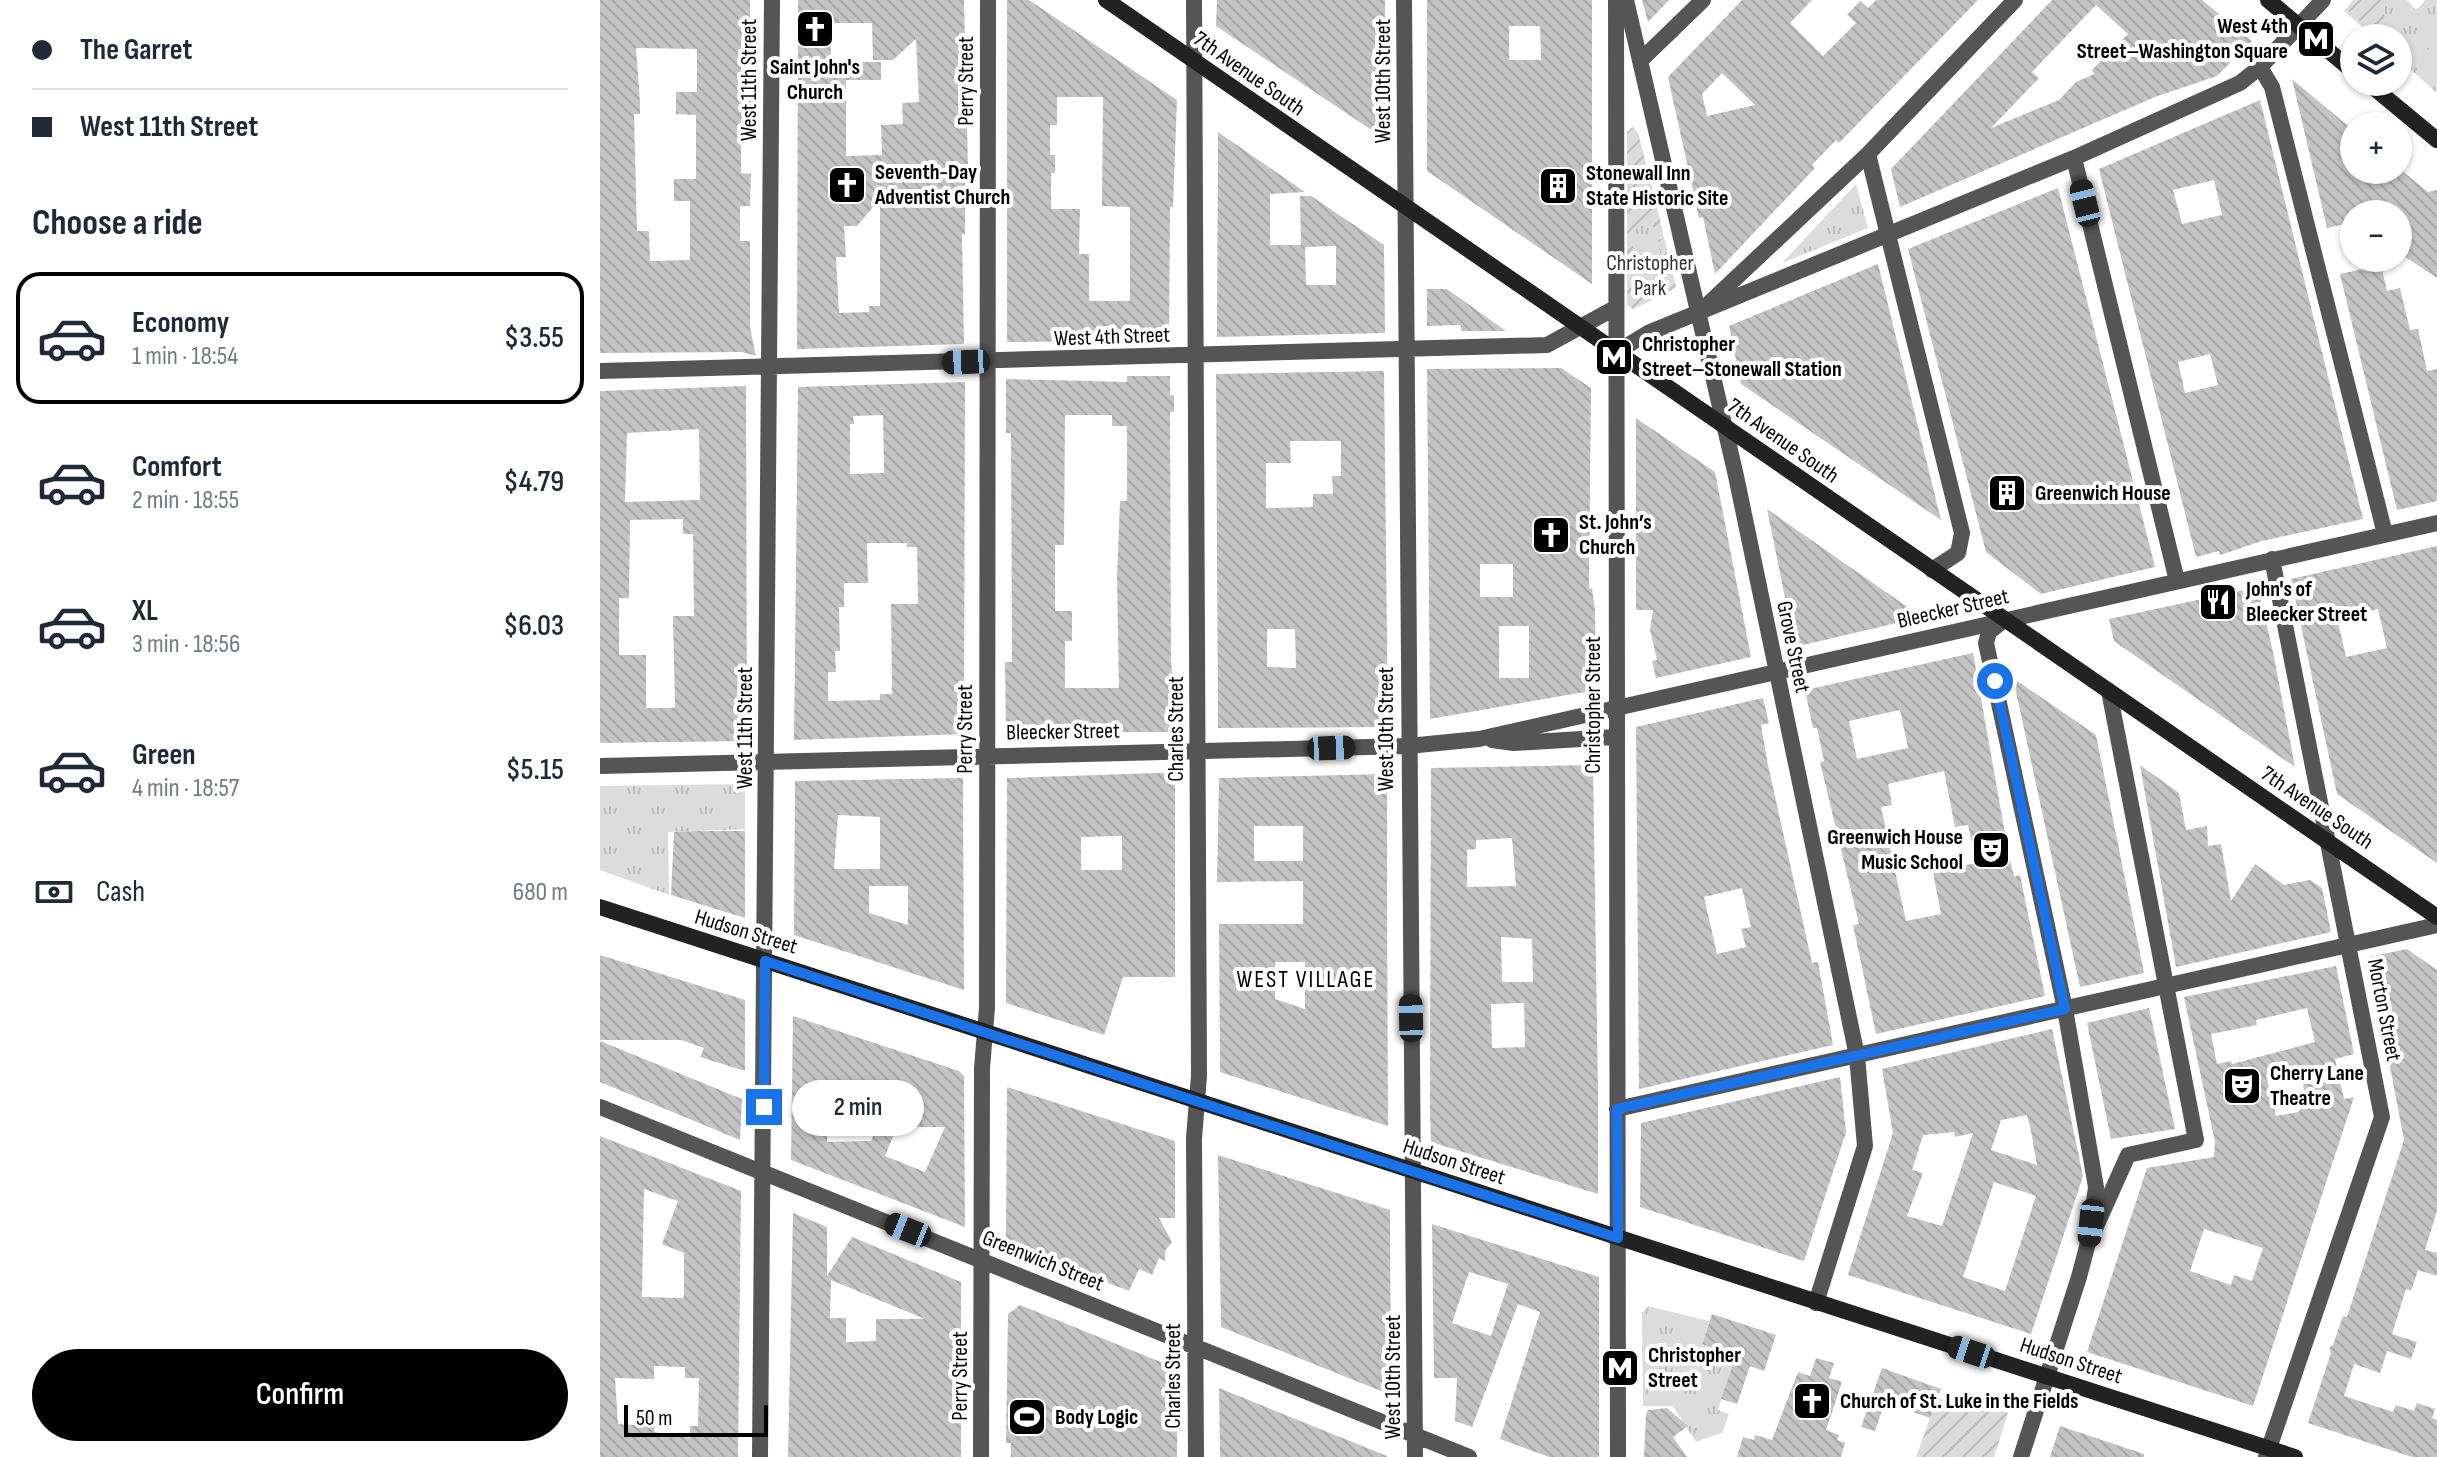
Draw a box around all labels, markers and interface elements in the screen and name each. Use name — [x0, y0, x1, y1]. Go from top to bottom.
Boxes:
church icon: Saint John's Church — [794, 8, 836, 50]
place label: West 4th Street–Washington Square — [2077, 13, 2288, 65]
street label: West 10th Street — [1370, 18, 1397, 143]
metro station icon: West 4th Street–Washington Square — [2295, 18, 2337, 60]
street label: West 11th Street — [736, 19, 763, 141]
map controls — [2340, 24, 2412, 272]
button: layers — [2340, 24, 2412, 96]
street label: 7th Avenue South — [1188, 26, 1310, 122]
text: The Garret — [80, 32, 192, 68]
street label: Perry Street — [953, 36, 980, 126]
place label: Saint John's Church — [770, 54, 860, 106]
text: West 11th Street — [80, 109, 258, 145]
button: + — [2340, 112, 2412, 184]
place label: Seventh-Day Adventist Church — [874, 159, 1010, 211]
place label: Stonewall Inn State Historic Site — [1586, 160, 1728, 212]
church icon: Seventh-Day Adventist Church — [826, 164, 868, 206]
building icon: Stonewall Inn State Historic Site — [1537, 165, 1579, 207]
car — [2068, 177, 2102, 229]
button: − — [2340, 200, 2412, 272]
text: Choose a ride — [32, 202, 203, 245]
park label: Christopher Park — [1606, 250, 1694, 302]
icon: car — [36, 302, 108, 374]
text: Economy — [132, 305, 229, 341]
text: $3.55 — [504, 320, 564, 356]
street label: West 4th Street — [1053, 321, 1171, 353]
place label: Christopher Street–Stonewall Station — [1642, 331, 1842, 383]
metro station icon: Christopher Street–Stonewall Station — [1593, 336, 1635, 378]
text: 1 min · 18:54 — [132, 341, 238, 372]
car — [942, 349, 990, 375]
street label: 7th Avenue South — [1722, 393, 1844, 489]
icon: car — [36, 446, 108, 518]
text: Comfort — [132, 449, 222, 485]
text: $4.79 — [504, 464, 564, 500]
building icon: Greenwich House — [1986, 472, 2028, 514]
place label: Greenwich House — [2035, 480, 2171, 507]
text: 2 min · 18:55 — [132, 485, 239, 516]
place label: St. John’s Church — [1579, 509, 1652, 561]
church icon: St. John’s Church — [1530, 514, 1572, 556]
place label: John's of Bleecker Street — [2245, 576, 2367, 628]
restaurant icon: John's of Bleecker Street — [2197, 581, 2239, 623]
street label: Bleecker Street — [1895, 583, 2012, 635]
icon: car — [36, 590, 108, 662]
text: XL — [132, 593, 158, 629]
street label: Grove Street — [1770, 599, 1816, 696]
text: $6.03 — [503, 608, 564, 644]
text: 3 min · 18:56 — [132, 629, 240, 660]
street label: Christopher Street — [1580, 636, 1607, 774]
route start — [1977, 663, 2013, 699]
street label: West 10th Street — [1373, 666, 1400, 791]
street label: West 11th Street — [732, 667, 759, 789]
street label: Charles Street — [1163, 676, 1190, 782]
street label: Perry Street — [952, 684, 979, 774]
street label: Bleecker Street — [1006, 718, 1120, 746]
icon: car — [36, 734, 108, 806]
car — [1307, 735, 1355, 761]
text: Green — [132, 737, 196, 773]
text: $5.15 — [506, 752, 564, 788]
street label: 7th Avenue South — [2256, 761, 2378, 855]
text: 4 min · 18:57 — [132, 773, 239, 804]
place label: Greenwich House Music School — [1827, 824, 1963, 876]
theatre icon: Greenwich House Music School — [1970, 829, 2012, 871]
icon: cash — [32, 870, 76, 914]
text: Cash — [96, 874, 145, 910]
text: 680 m — [513, 877, 568, 908]
street label: Hudson Street — [691, 904, 801, 960]
street label: Morton Street — [2361, 956, 2407, 1064]
district label: WEST VILLAGE — [1237, 965, 1375, 994]
car — [1399, 994, 1423, 1042]
place label: Cherry Lane Theatre — [2270, 1060, 2364, 1112]
theatre icon: Cherry Lane Theatre — [2221, 1065, 2263, 1107]
callout: 2 min — [792, 1079, 924, 1135]
route end — [746, 1089, 782, 1125]
text: 2 min — [834, 1092, 882, 1123]
street label: Hudson Street — [1399, 1133, 1509, 1191]
car — [2077, 1198, 2105, 1248]
car — [881, 1210, 935, 1250]
street label: Greenwich Street — [978, 1224, 1108, 1298]
street label: West 10th Street — [1380, 1314, 1407, 1439]
street label: Charles Street — [1160, 1323, 1187, 1429]
street label: Perry Street — [947, 1331, 974, 1421]
street label: Hudson Street — [2016, 1332, 2126, 1390]
car — [1944, 1333, 1998, 1371]
place label: Christopher Street — [1648, 1342, 1741, 1394]
metro station icon: Christopher Street — [1599, 1347, 1641, 1389]
button: Confirm — [32, 1349, 568, 1441]
church icon: Church of St. Luke in the Fields — [1791, 1380, 1833, 1422]
place label: Church of St. Luke in the Fields — [1840, 1388, 2079, 1415]
sports icon: Body Logic — [1006, 1396, 1048, 1438]
scale bar — [624, 1401, 768, 1437]
place label: Body Logic — [1055, 1404, 1138, 1431]
text: 50 m — [636, 1405, 672, 1432]

